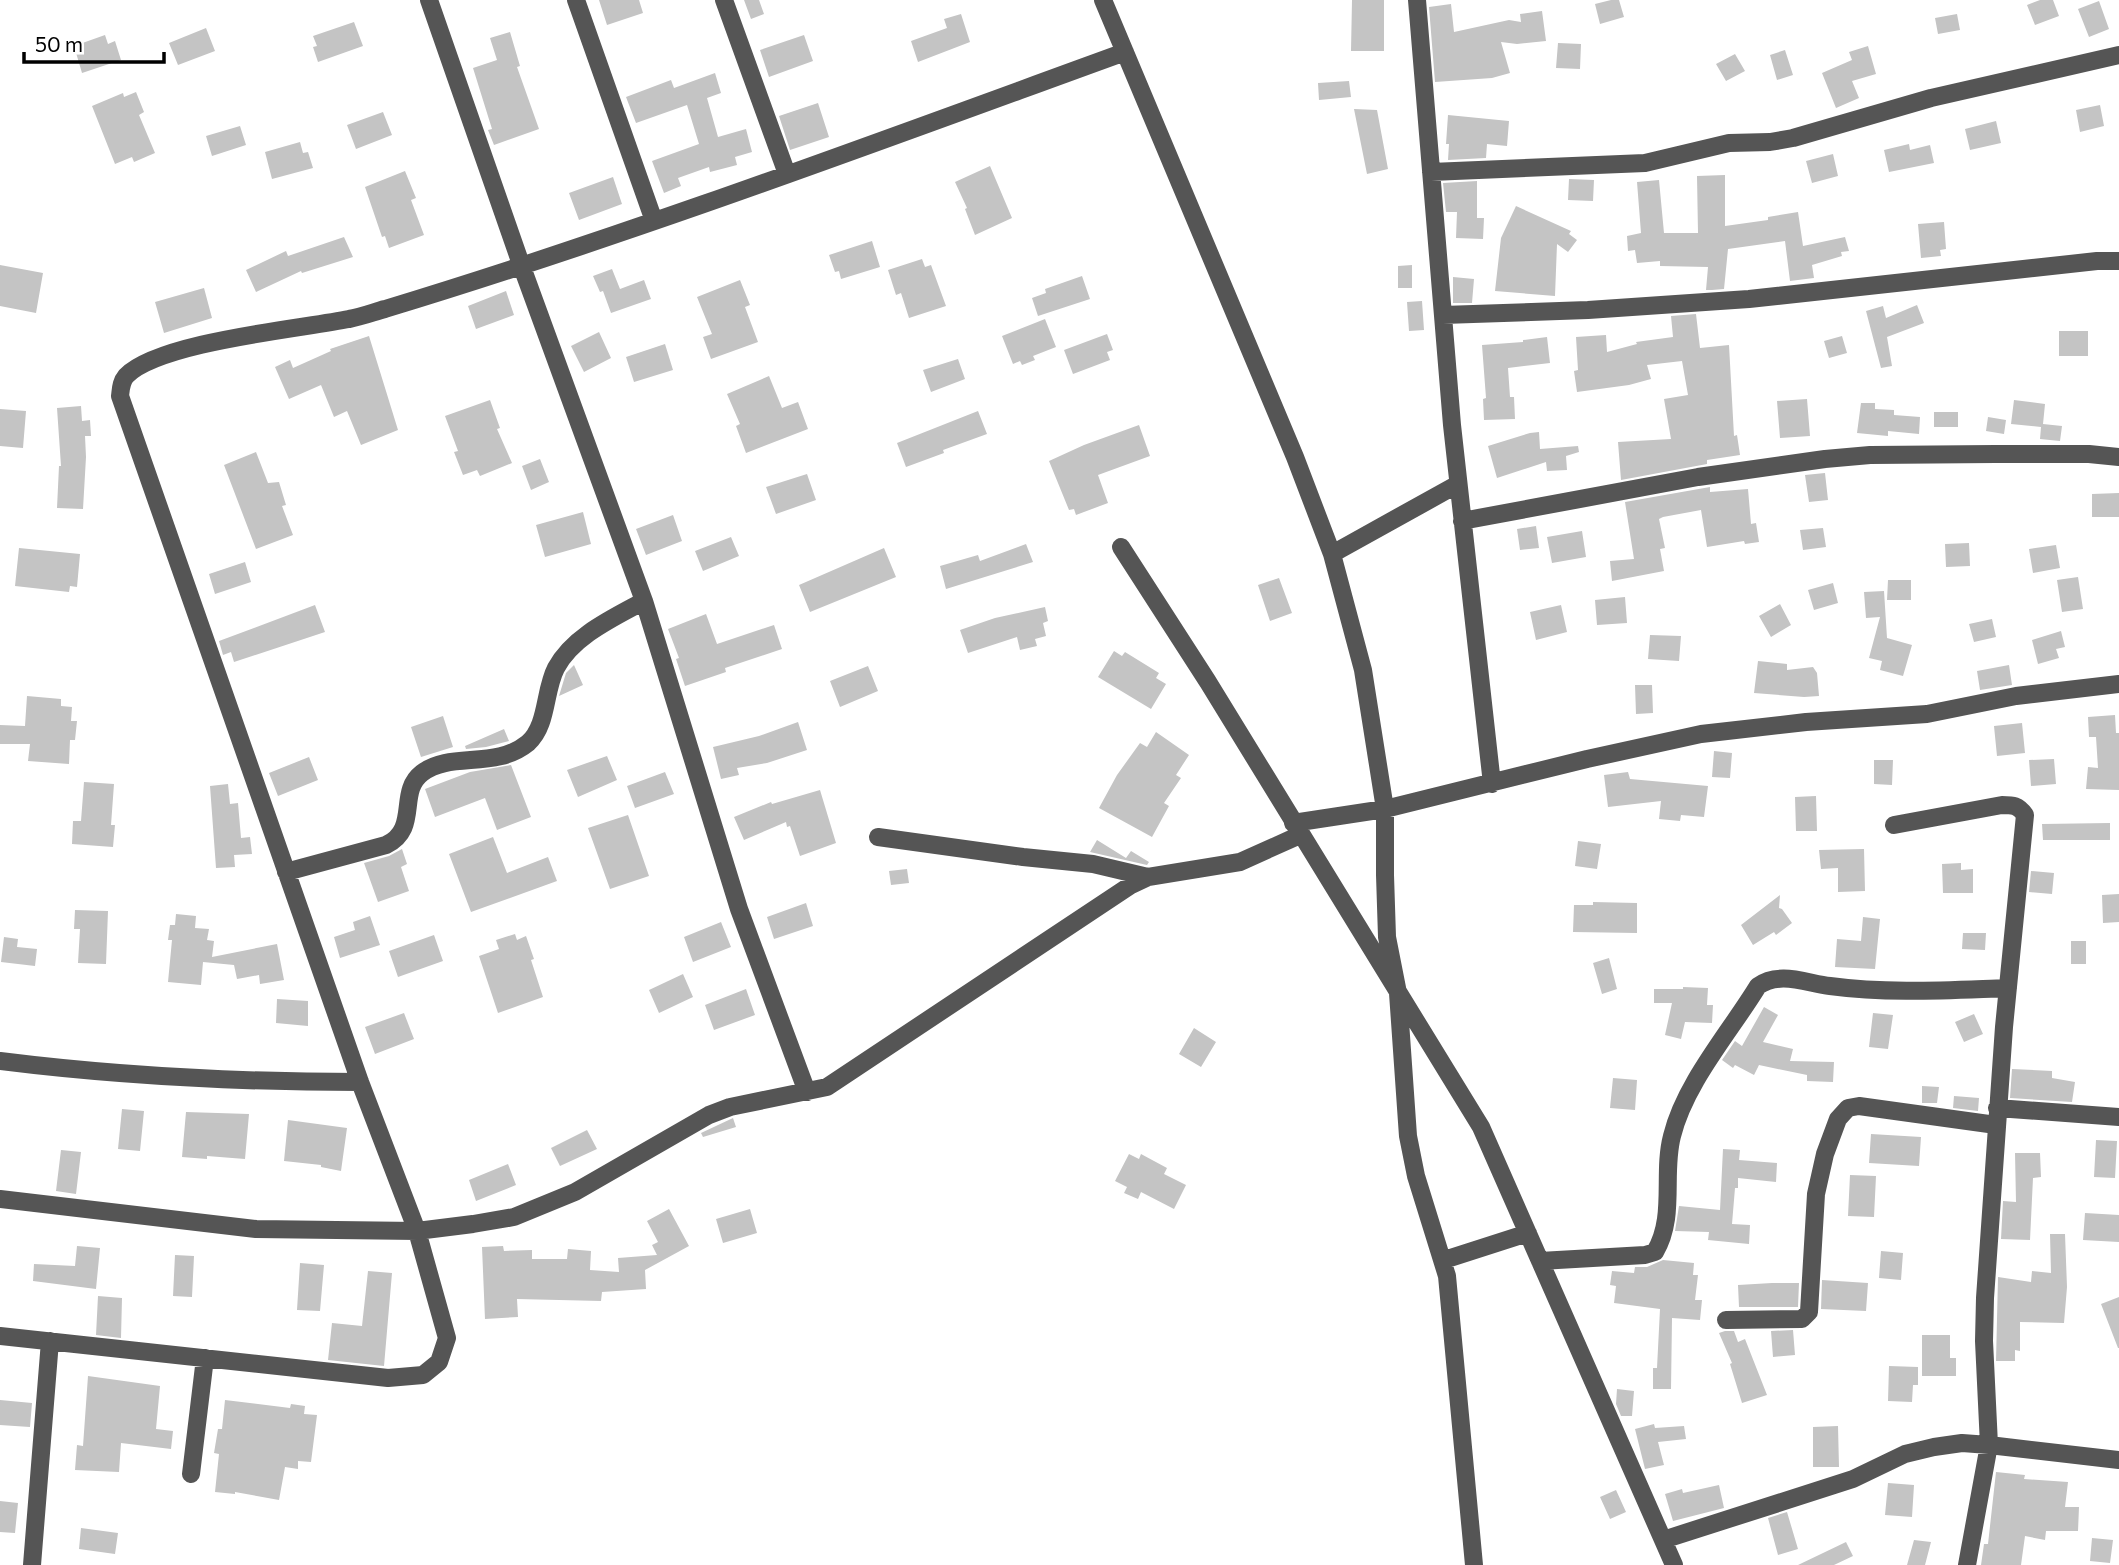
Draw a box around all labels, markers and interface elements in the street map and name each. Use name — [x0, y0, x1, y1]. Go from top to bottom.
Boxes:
scale bar — [24, 21, 164, 65]
text: 50 m — [35, 31, 83, 56]

